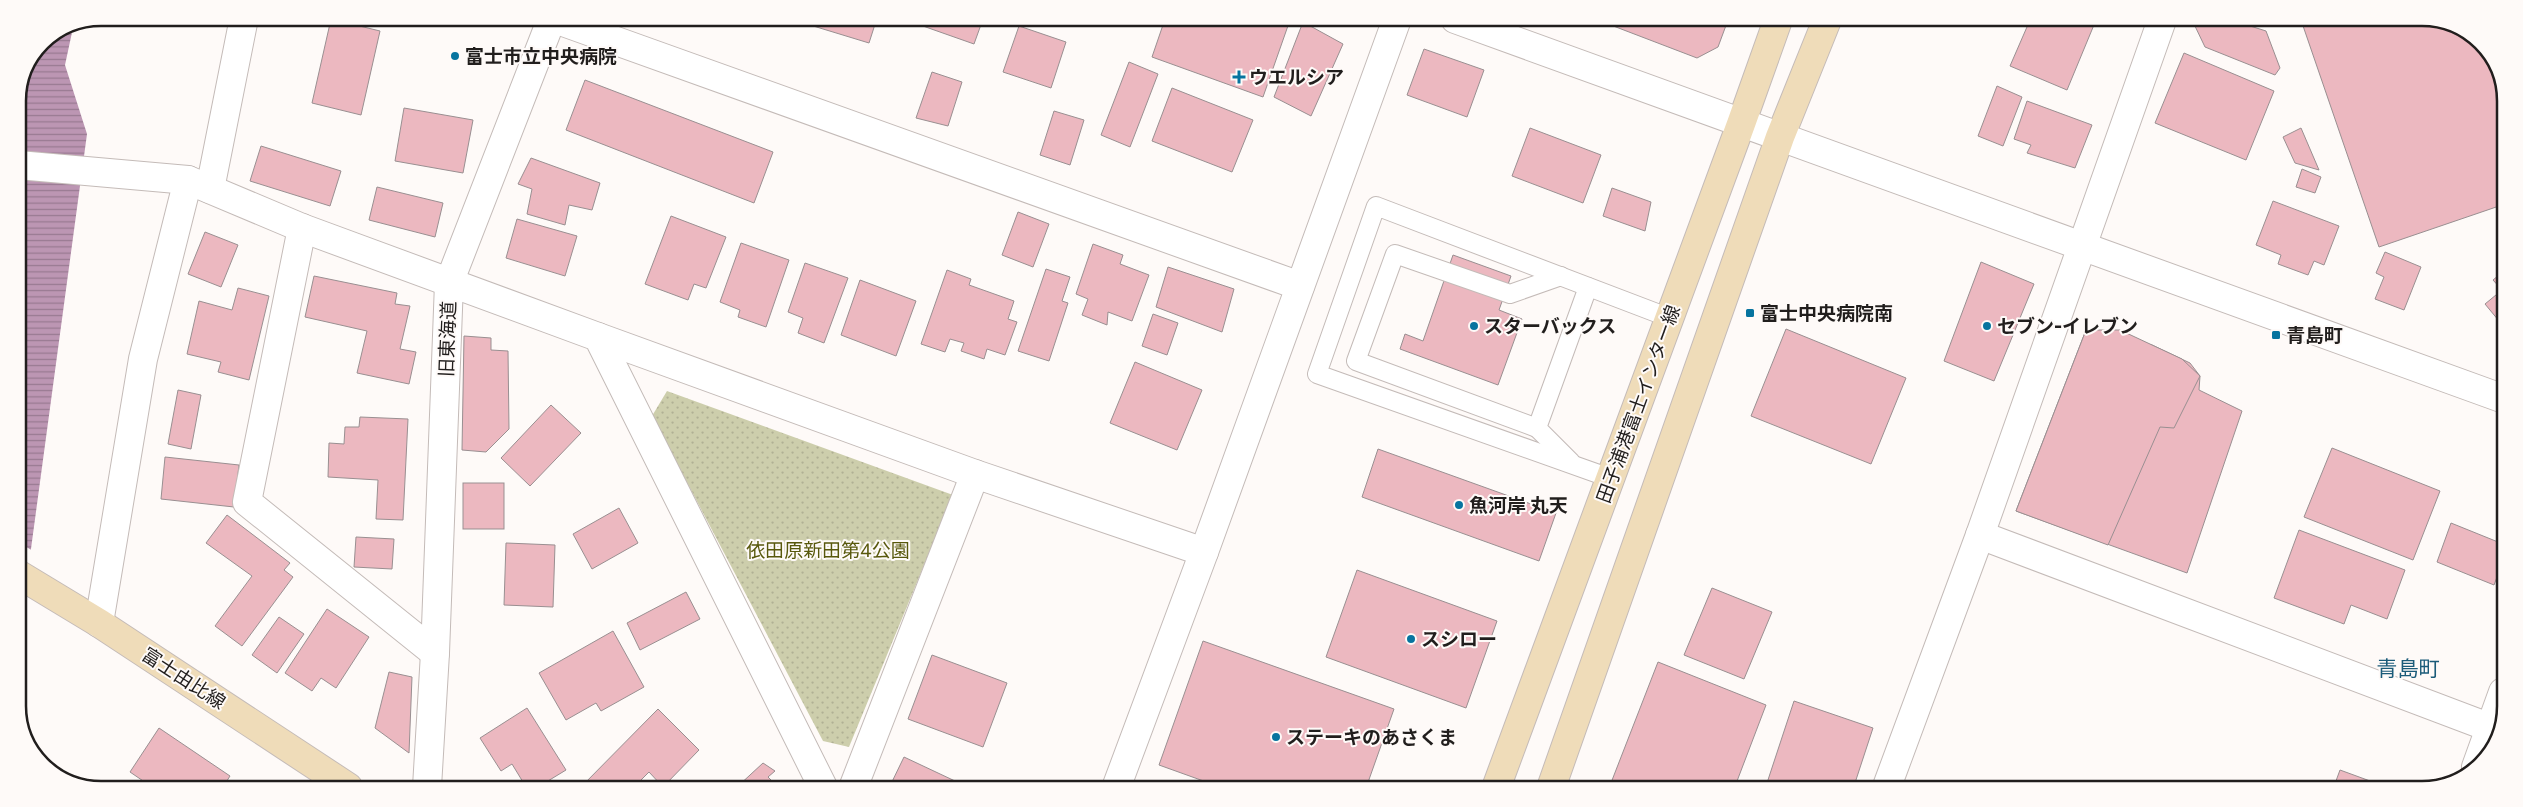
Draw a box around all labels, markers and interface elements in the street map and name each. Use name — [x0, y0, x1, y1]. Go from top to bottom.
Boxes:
place label: 富士市立中央病院 — [465, 44, 617, 67]
marker: 富士市立中央病院 — [449, 50, 461, 62]
place label: ウエルシア — [1249, 65, 1344, 88]
marker: ウエルシア — [1233, 71, 1245, 83]
street label: 旧東海道 — [434, 301, 459, 377]
place label: 富士中央病院南 — [1760, 301, 1893, 324]
street label: 田子浦港富士インター線 — [1591, 302, 1684, 506]
marker: 富士中央病院南 — [1744, 307, 1756, 319]
place label: スターバックス — [1484, 314, 1616, 337]
place label: セブン-イレブン — [1997, 314, 2138, 337]
marker: スターバックス — [1468, 320, 1480, 332]
marker: セブン-イレブン — [1981, 320, 1993, 332]
place label: 青島町 — [2286, 323, 2343, 346]
marker: 青島町 — [2270, 329, 2282, 341]
place label: 魚河岸 丸天 — [1469, 493, 1568, 516]
marker: 魚河岸 丸天 — [1453, 499, 1465, 511]
park label: 依田原新田第4公園 — [746, 538, 910, 561]
place label: スシロー — [1421, 627, 1497, 650]
marker: スシロー — [1405, 633, 1417, 645]
street label: 富士由比線 — [138, 642, 230, 713]
district label: 青島町 — [2377, 655, 2440, 680]
place label: ステーキのあさくま — [1286, 725, 1457, 748]
marker: ステーキのあさくま — [1270, 731, 1282, 743]

